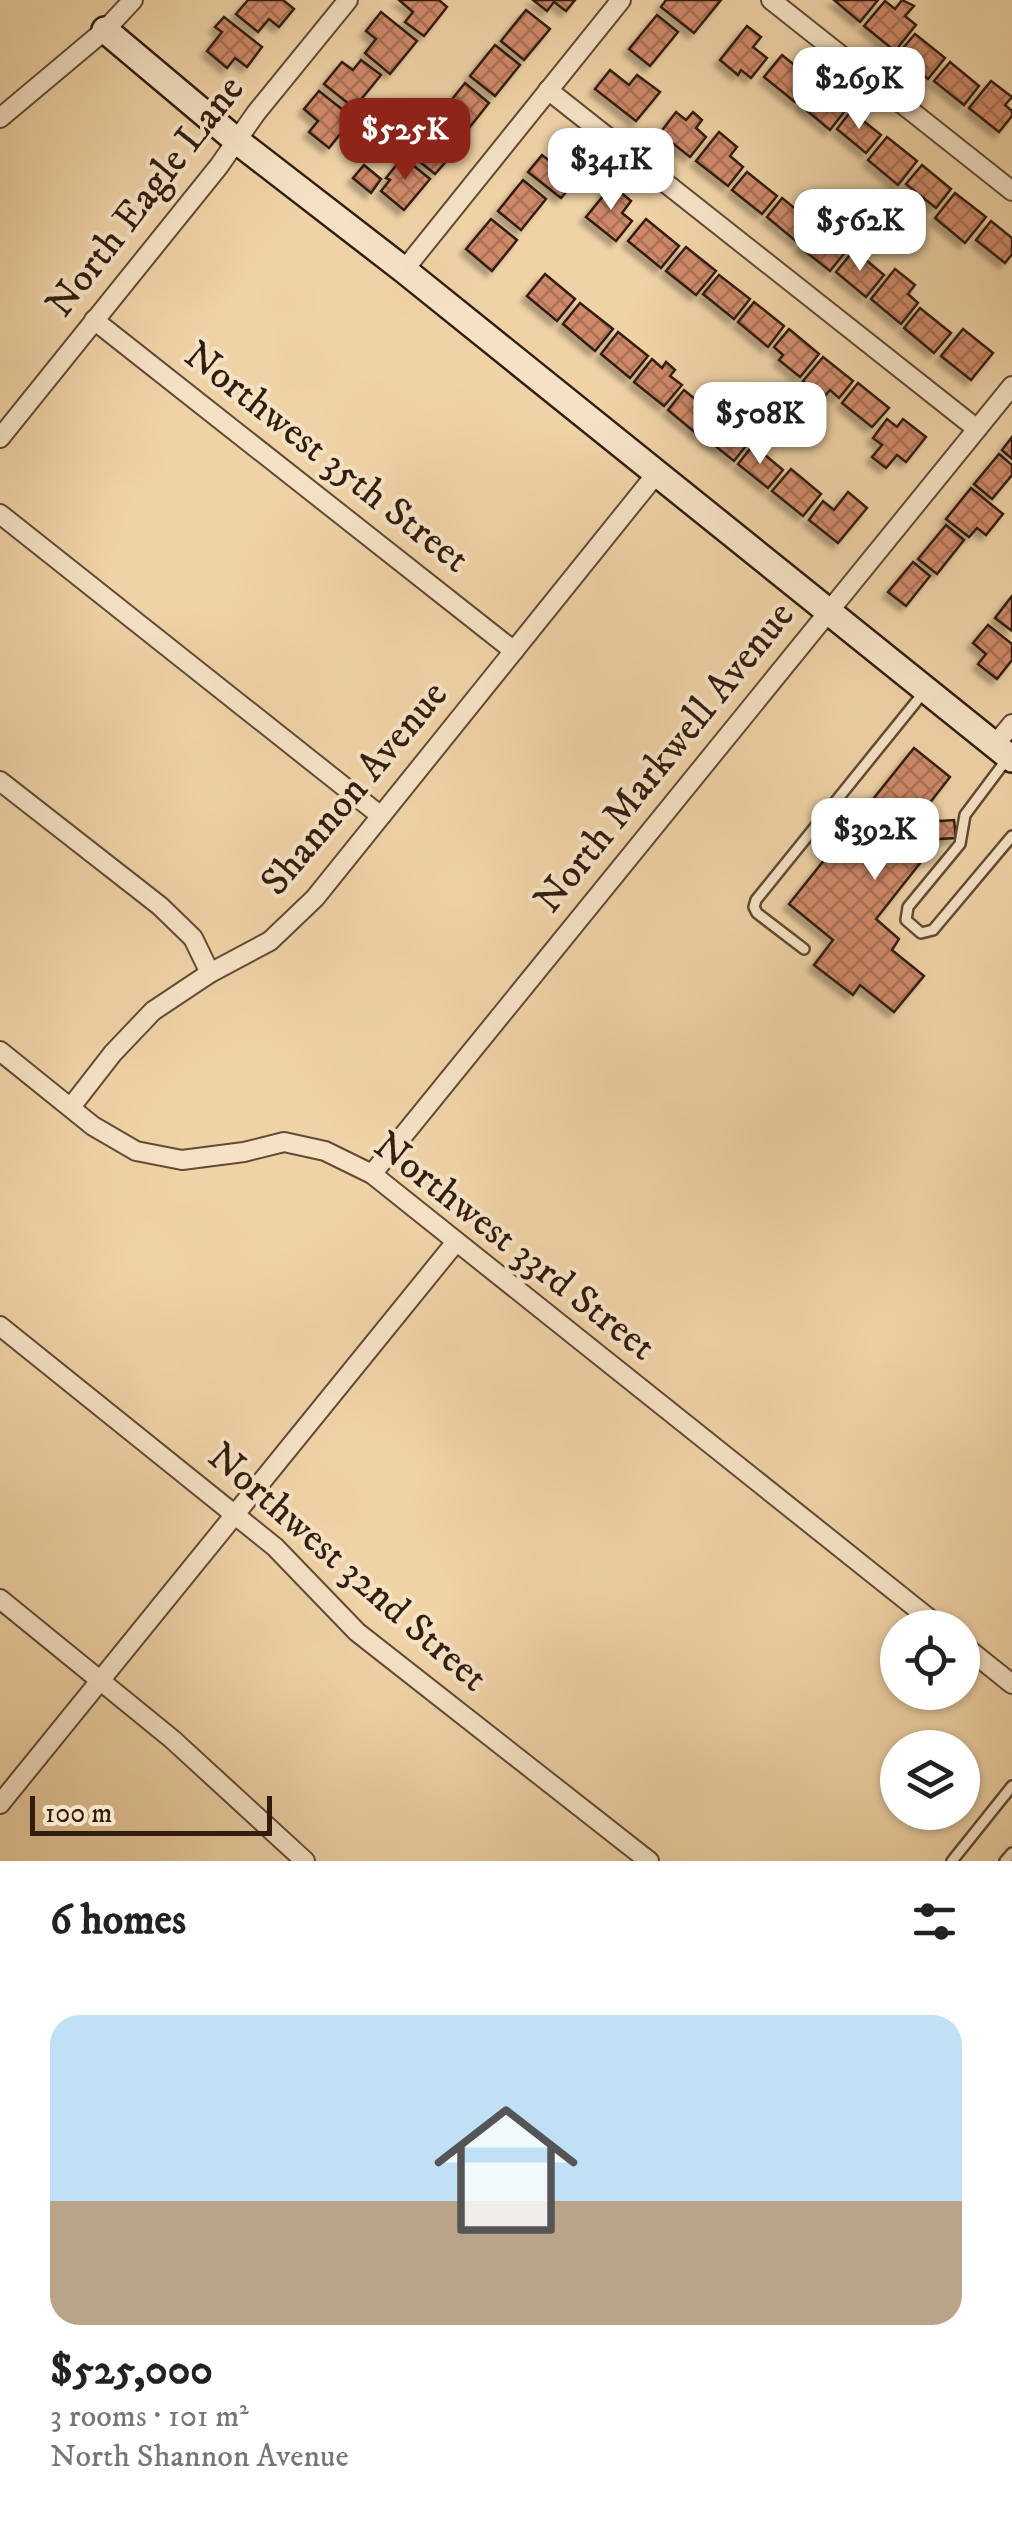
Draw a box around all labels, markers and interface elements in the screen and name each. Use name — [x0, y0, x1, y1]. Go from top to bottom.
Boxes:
pin: $269K — [789, 47, 929, 132]
text: $269K — [815, 59, 903, 99]
street label: North Eagle Lane — [36, 66, 256, 328]
pin: $525K — [335, 98, 475, 183]
text: $525K — [361, 110, 449, 150]
pin: $341K — [541, 128, 681, 213]
text: $341K — [570, 140, 652, 180]
pin: $562K — [790, 189, 930, 274]
text: $562K — [816, 201, 904, 241]
street label: Northwest 35th Street — [173, 331, 479, 585]
pin: $508K — [690, 382, 830, 467]
text: $508K — [715, 394, 805, 434]
street label: North Markwell Avenue — [524, 592, 806, 924]
street label: Shannon Avenue — [251, 671, 459, 907]
pin: $392K — [805, 798, 945, 883]
text: $392K — [833, 810, 917, 850]
street label: Northwest 33rd Street — [363, 1121, 665, 1373]
street label: Northwest 32nd Street — [197, 1433, 497, 1703]
map controls — [880, 1610, 980, 1830]
button: locate — [880, 1610, 980, 1710]
button: layers — [880, 1730, 980, 1830]
scale bar — [30, 1791, 272, 1836]
text: 100 m — [45, 1796, 112, 1831]
icon: filters — [907, 1894, 962, 1949]
text: 6 homes — [50, 1895, 186, 1947]
icon: home — [416, 2080, 596, 2260]
text: $525,000 — [50, 2345, 213, 2397]
text: 3 rooms · 101 m² — [50, 2397, 249, 2437]
text: North Shannon Avenue — [50, 2437, 349, 2477]

